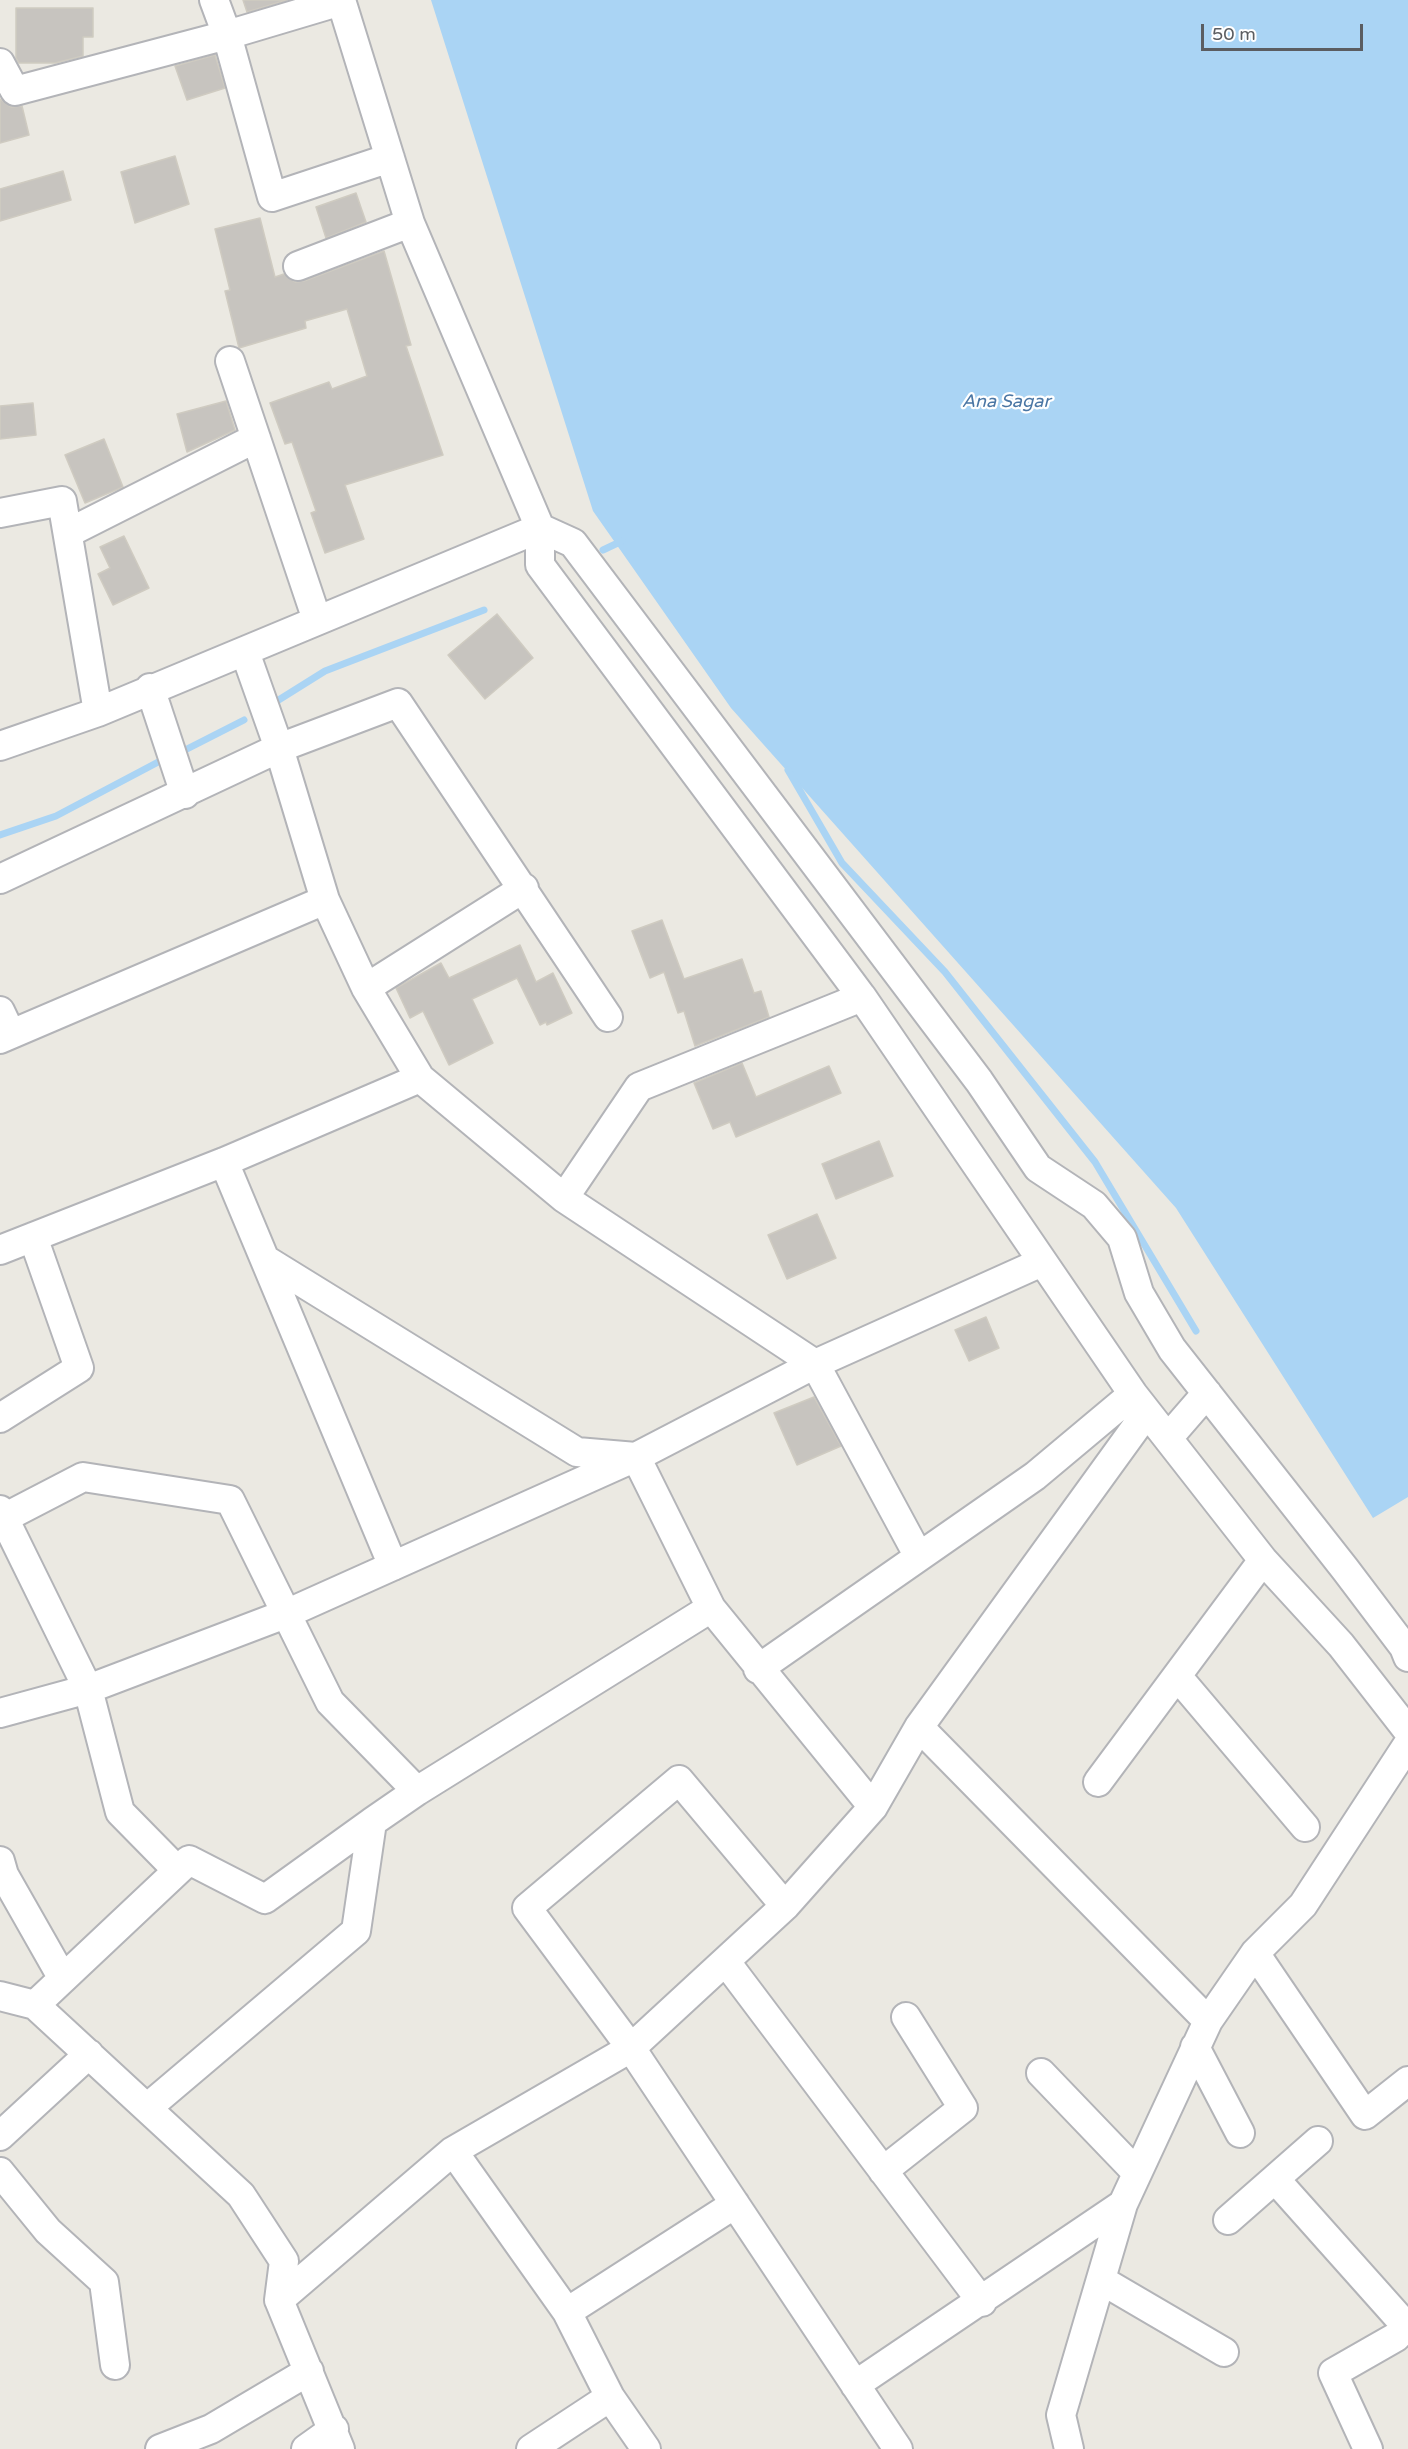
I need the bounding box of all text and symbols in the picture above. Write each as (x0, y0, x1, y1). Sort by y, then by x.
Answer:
scale bar (1204, 12, 1366, 50)
text: 50 m (1212, 23, 1256, 45)
water label: Ana Sagar (962, 391, 1050, 413)

